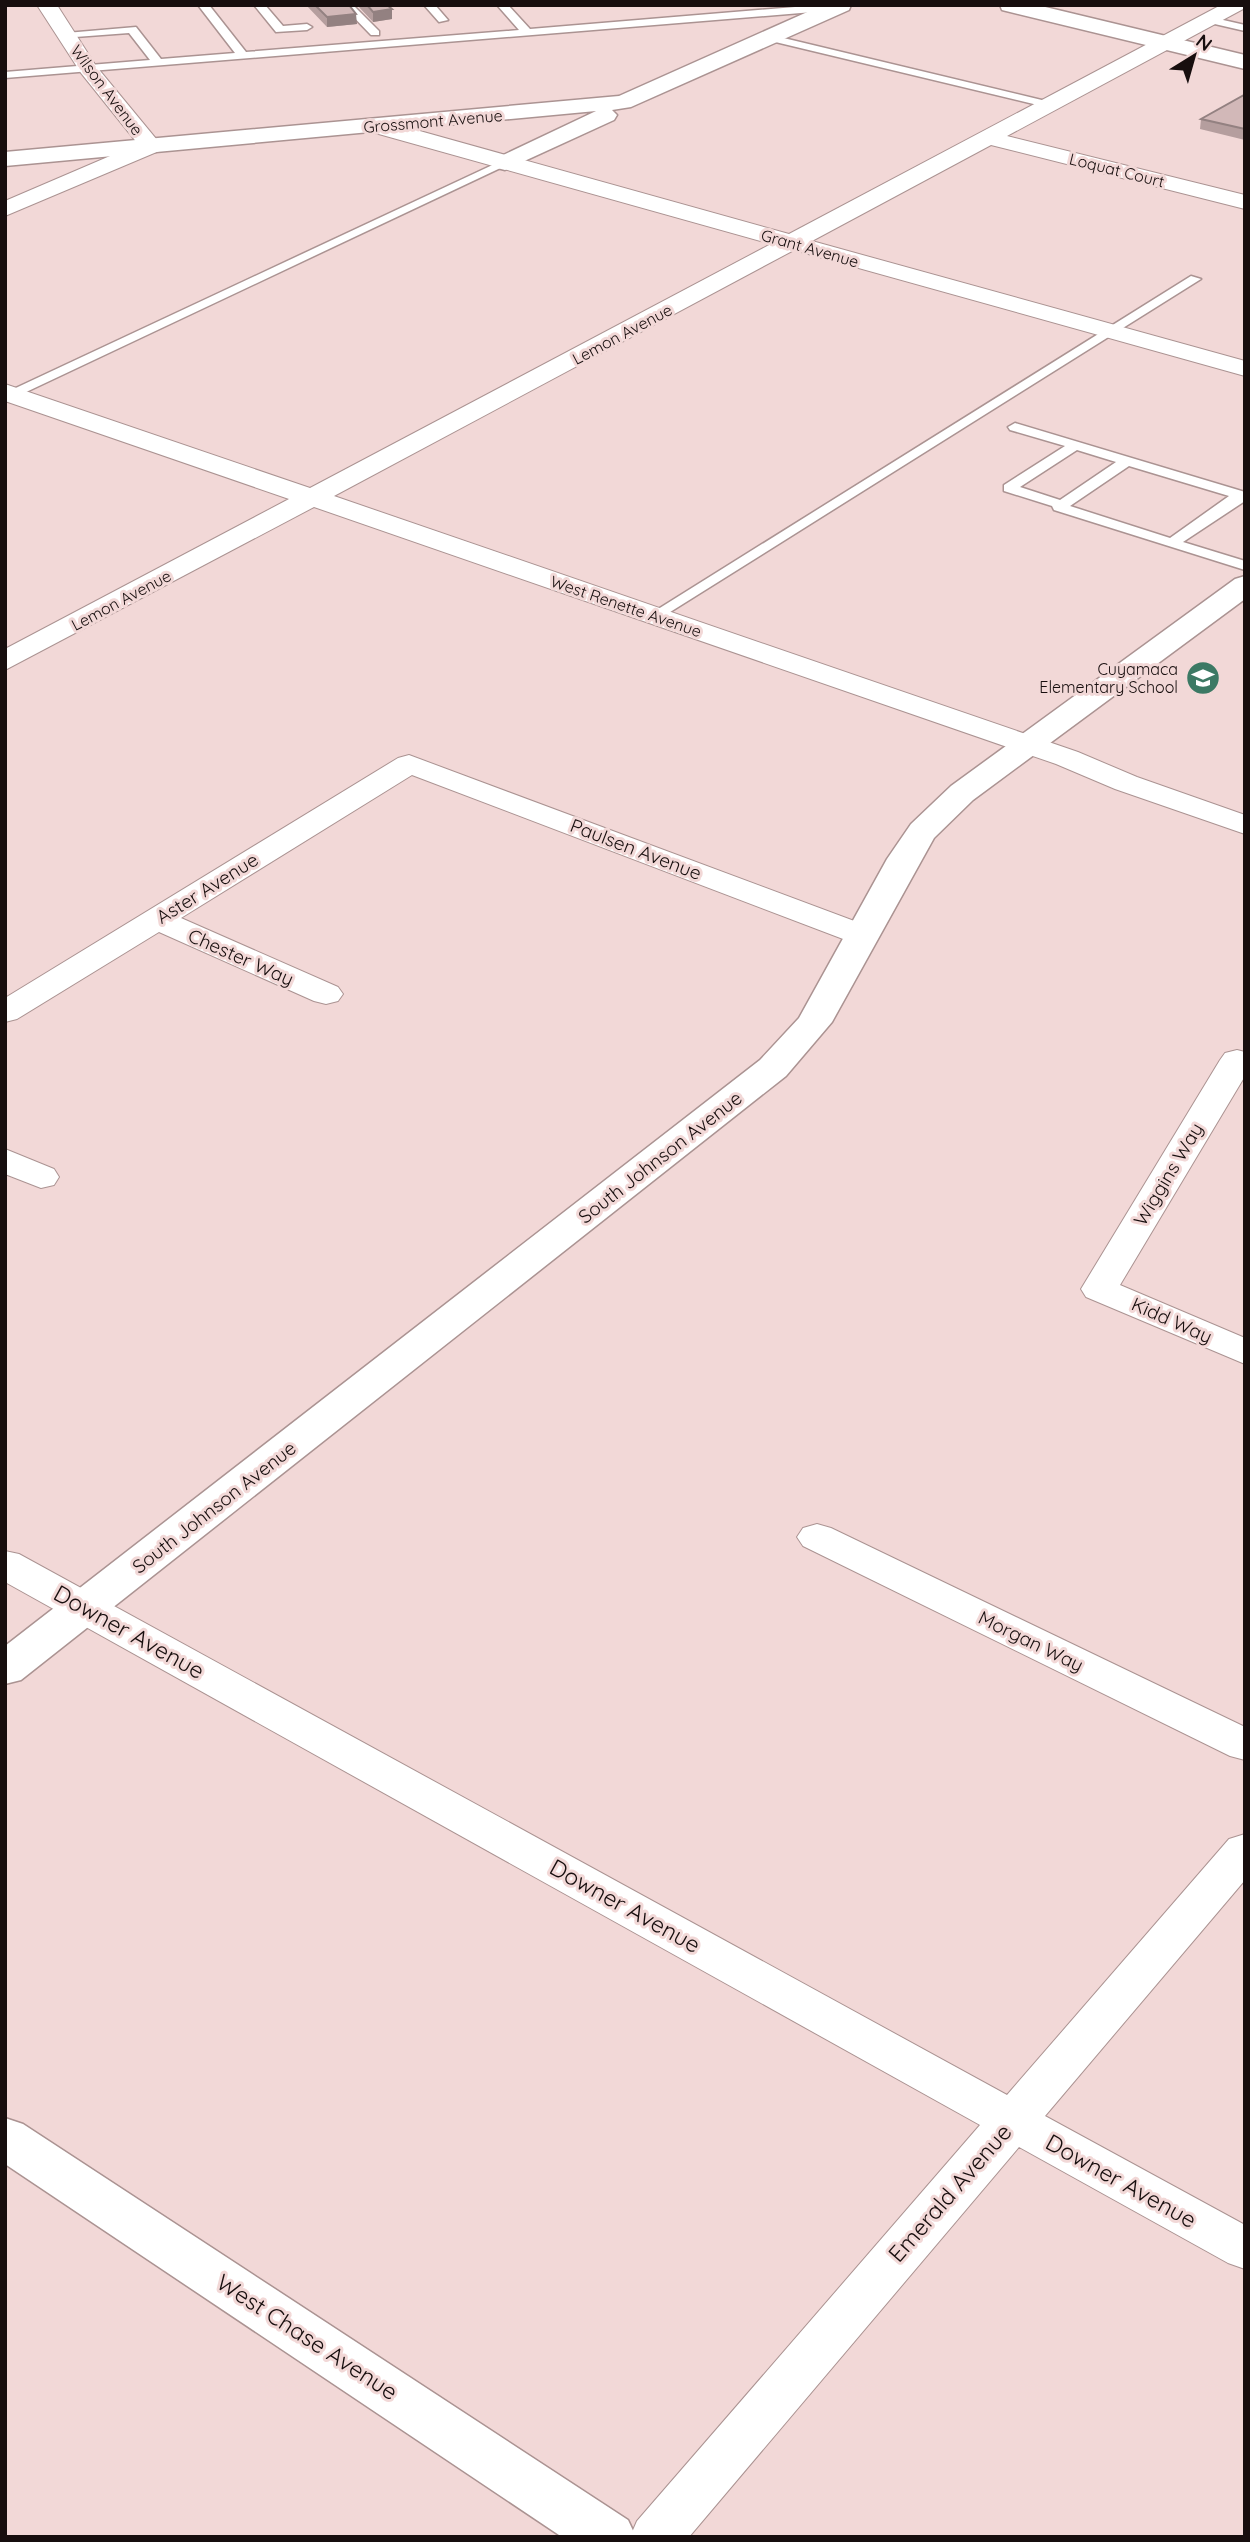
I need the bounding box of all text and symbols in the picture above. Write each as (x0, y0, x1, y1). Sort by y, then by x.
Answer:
north arrow (1159, 21, 1229, 91)
text: N (1191, 29, 1217, 56)
street label: Wilson Avenue (66, 41, 148, 139)
street label: Grossmont Avenue (363, 105, 503, 137)
street label: Loquat Court (1067, 149, 1167, 191)
street label: Grant Avenue (759, 225, 861, 271)
street label: Lemon Avenue (569, 299, 675, 369)
street label: Lemon Avenue (68, 565, 174, 635)
street label: West Renette Avenue (548, 571, 704, 641)
place label: Cuyamaca Elementary School (1039, 659, 1178, 697)
school or university icon: Cuyamaca Elementary School (1184, 659, 1222, 697)
street label: Paulsen Avenue (567, 813, 705, 885)
street label: Aster Avenue (152, 847, 262, 929)
street label: Chester Way (185, 923, 297, 991)
street label: South Johnson Avenue (573, 1086, 747, 1228)
street label: Wiggins Way (1128, 1118, 1208, 1230)
street label: Kidd Way (1128, 1292, 1216, 1348)
street label: South Johnson Avenue (127, 1436, 301, 1578)
street label: Downer Avenue (49, 1578, 210, 1685)
street label: Morgan Way (974, 1605, 1088, 1677)
street label: Downer Avenue (545, 1852, 706, 1959)
street label: Emerald Avenue (882, 2118, 1017, 2268)
street label: Downer Avenue (1041, 2127, 1202, 2234)
street label: West Chase Avenue (211, 2267, 403, 2406)

